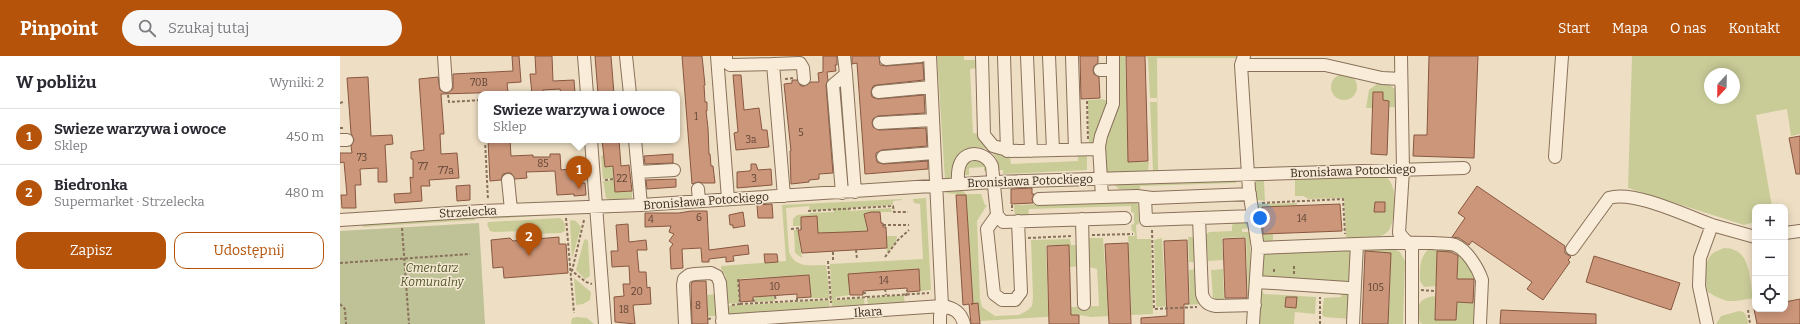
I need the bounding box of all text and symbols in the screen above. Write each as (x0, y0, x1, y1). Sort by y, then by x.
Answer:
search box (122, 10, 402, 46)
text: Pinpoint (20, 17, 98, 40)
icon: search (136, 17, 158, 39)
text: Szukaj tutaj (168, 19, 249, 37)
text: Start (1558, 20, 1590, 37)
text: Mapa (1612, 20, 1648, 37)
text: O nas (1670, 20, 1706, 37)
text: Kontakt (1728, 20, 1780, 37)
north arrow (1704, 68, 1740, 104)
text: W pobliżu (16, 72, 97, 93)
text: Wyniki: 2 (269, 75, 324, 90)
house number: 70B (470, 77, 488, 89)
popup (478, 91, 680, 143)
text: Swieze warzywa i owoce (493, 101, 665, 119)
house number: 1 (694, 111, 698, 123)
text: Sklep (493, 119, 527, 134)
text: Swieze warzywa i owoce (54, 120, 226, 138)
house number: 5 (798, 127, 804, 139)
text: 1 (26, 129, 32, 144)
text: 450 m (286, 129, 324, 144)
house number: 3a (746, 134, 757, 146)
text: Sklep (54, 138, 88, 153)
house number: 73 (357, 152, 368, 164)
pin: 1 (566, 156, 592, 189)
house number: 85 (537, 158, 549, 170)
house number: 77 (418, 161, 428, 173)
street label: Bronisława Potockiego (1290, 162, 1416, 180)
house number: 77a (438, 165, 454, 177)
street label: Bronisława Potockiego (967, 172, 1093, 190)
house number: 22 (617, 173, 627, 185)
house number: 3 (751, 173, 757, 185)
text: Biedronka (54, 176, 128, 194)
text: 2 (25, 185, 33, 200)
text: 480 m (285, 185, 324, 200)
street label: Bronisława Potockiego (643, 190, 769, 212)
text: Supermarket · Strzelecka (54, 194, 205, 209)
street label: Strzelecka (439, 203, 498, 221)
map controls (1752, 204, 1788, 312)
button: + (1752, 204, 1788, 240)
your location (1250, 208, 1270, 228)
house number: 6 (696, 212, 702, 224)
house number: 14 (1297, 213, 1307, 225)
house number: 4 (648, 214, 654, 226)
pin: 2 (516, 223, 542, 256)
button: Zapisz (16, 232, 166, 269)
button: Udostępnij (174, 232, 324, 269)
button: − (1752, 240, 1788, 276)
park label: Cmentarz Komunalny (400, 261, 465, 289)
house number: 14 (879, 275, 889, 287)
button: locate (1752, 276, 1788, 312)
house number: 10 (770, 281, 780, 293)
house number: 105 (1368, 282, 1384, 294)
house number: 20 (631, 286, 643, 298)
house number: 8 (695, 300, 701, 312)
house number: 18 (619, 304, 629, 316)
street label: Ikara (853, 304, 883, 320)

